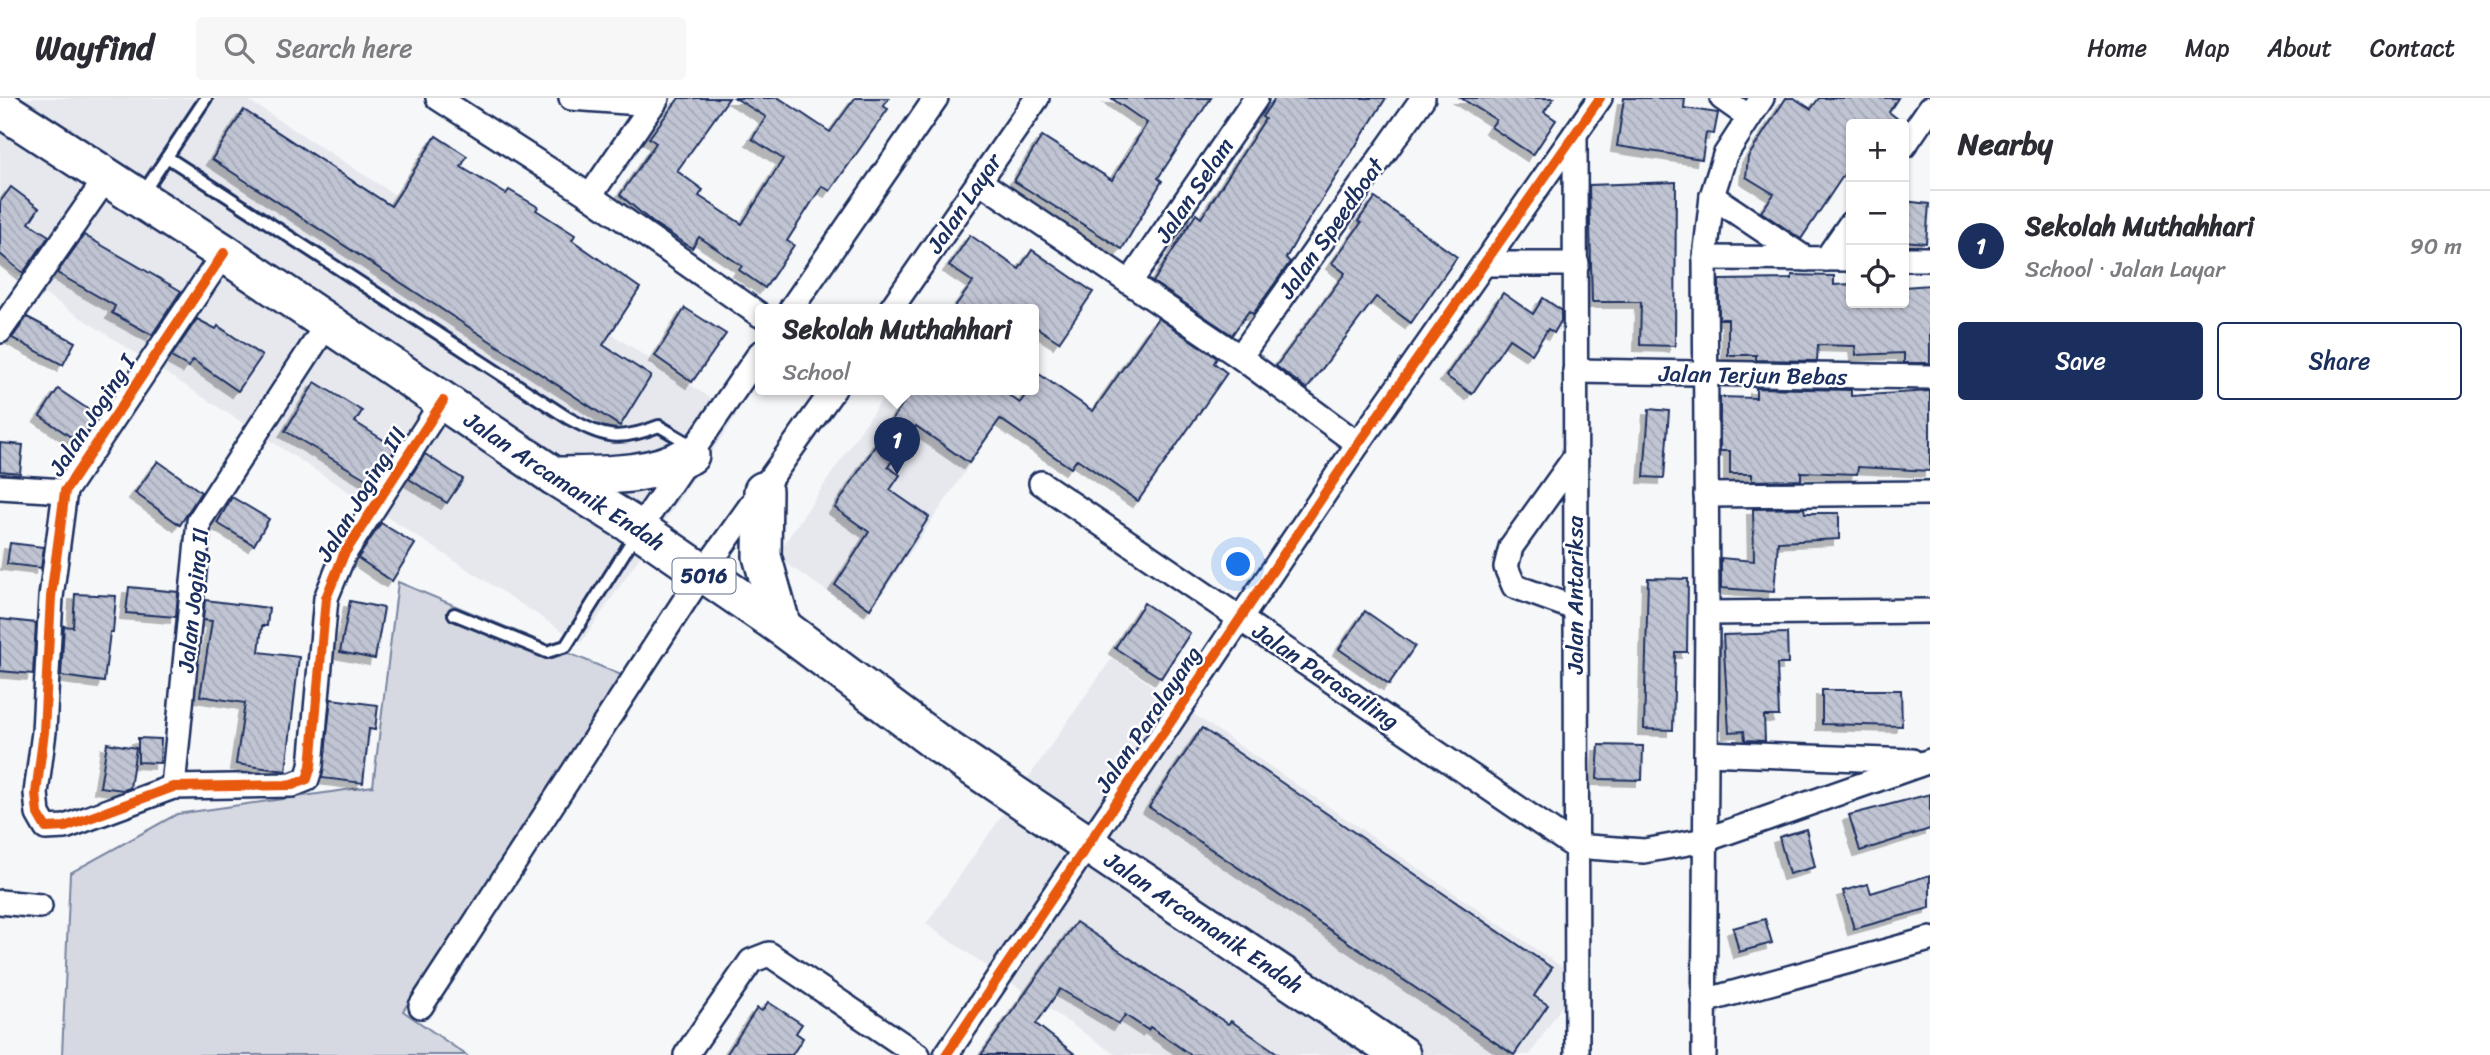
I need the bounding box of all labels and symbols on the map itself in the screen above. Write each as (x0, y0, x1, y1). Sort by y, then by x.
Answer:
street label: Jalan Selam (1143, 129, 1245, 252)
street label: Jalan Layar (915, 143, 1014, 263)
street label: Jalan Speedboat (1267, 147, 1397, 309)
street label: Jalan Joging I (37, 345, 148, 485)
street label: Jalan Terjun Bebas (1657, 353, 1848, 398)
street label: Jalan Arcamanik Endah (454, 400, 674, 562)
pin: 1 (874, 417, 920, 475)
street label: Jalan Joging III (304, 418, 418, 571)
street label: Jalan Antariksa (1555, 515, 1596, 675)
street label: Jalan Joging II (165, 526, 221, 675)
your location (1221, 547, 1255, 581)
road number: 5016 (672, 559, 736, 594)
street label: Jalan Parasailing (1243, 611, 1408, 741)
street label: Jalan Paralayang (1083, 637, 1213, 802)
street label: Jalan Arcamanik Endah (1095, 840, 1312, 1005)

